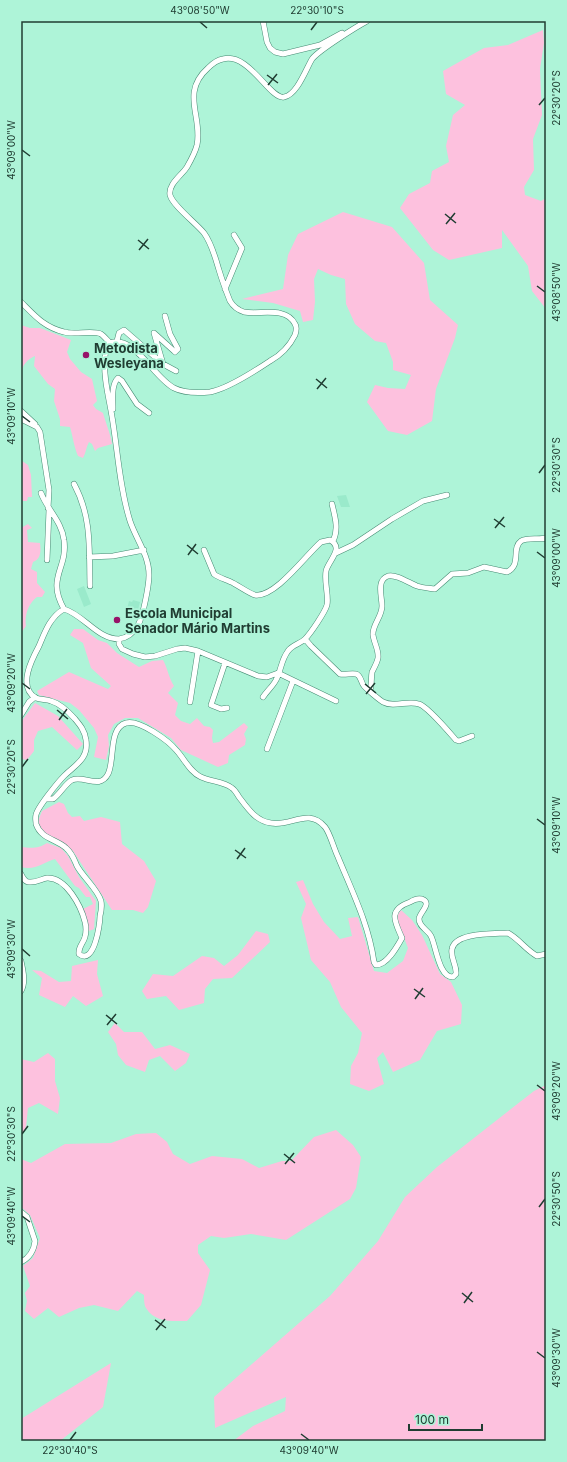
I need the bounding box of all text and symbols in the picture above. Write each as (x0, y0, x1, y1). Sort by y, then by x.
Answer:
text: 43°08'50"W (170, 4, 230, 16)
text: 22°30'10"S (290, 4, 344, 16)
text: 22°30'20"S (550, 70, 562, 126)
text: 43°09'00"W (5, 120, 17, 180)
text: 43°08'50"W (550, 262, 562, 322)
place label: Metodista Wesleyana (94, 340, 164, 371)
marker: Metodista Wesleyana (81, 350, 91, 360)
text: 43°09'10"W (5, 387, 17, 445)
text: 22°30'30"S (550, 437, 562, 493)
text: 43°09'00"W (550, 528, 562, 588)
place label: Escola Municipal Senador Mário Martins (125, 605, 270, 636)
marker: Escola Municipal Senador Mário Martins (112, 615, 122, 625)
text: 43°09'20"W (5, 653, 17, 713)
text: 22°30'20"S (5, 739, 17, 795)
text: 43°09'10"W (550, 796, 562, 854)
text: 43°09'30"W (5, 919, 17, 979)
text: 43°09'20"W (550, 1061, 562, 1121)
text: 22°30'30"S (5, 1106, 17, 1162)
text: 22°30'50"S (550, 1171, 562, 1227)
text: 43°09'40"W (5, 1186, 17, 1246)
text: 43°09'30"W (550, 1328, 562, 1388)
scale bar (409, 1406, 482, 1432)
text: 100 m (415, 1412, 449, 1427)
text: 22°30'40"S (42, 1444, 98, 1456)
text: 43°09'40"W (279, 1444, 339, 1456)

